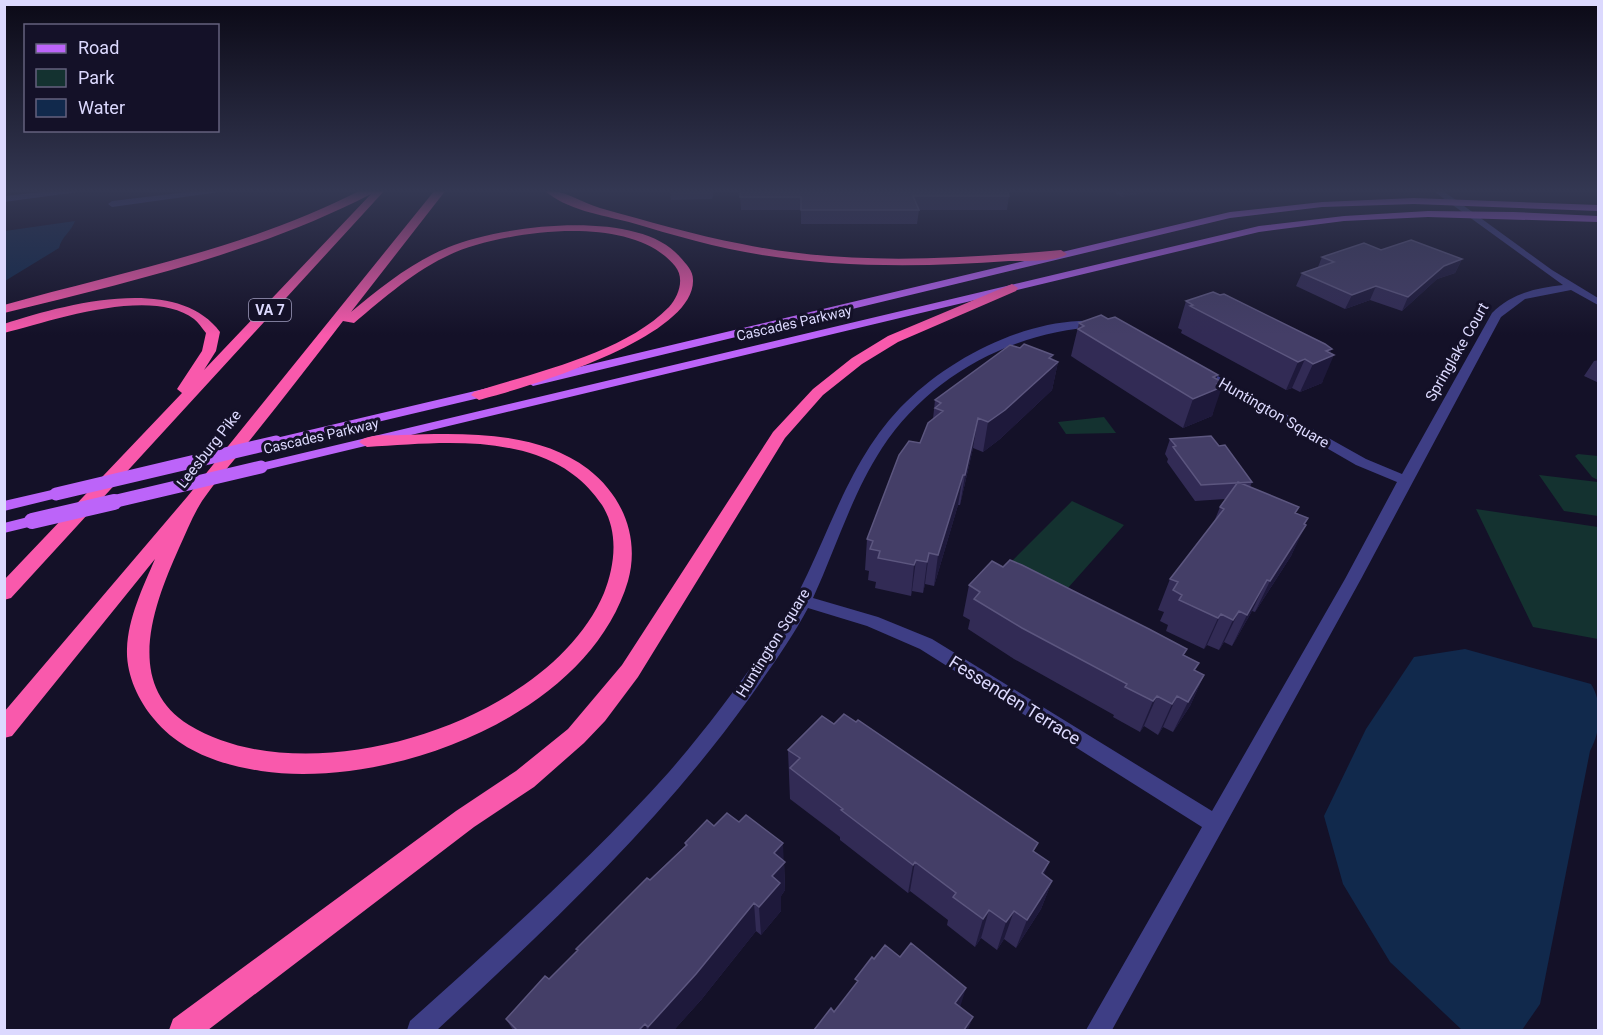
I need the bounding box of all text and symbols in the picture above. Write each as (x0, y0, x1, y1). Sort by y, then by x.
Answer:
legend (24, 24, 219, 132)
text: Road (78, 37, 119, 58)
text: Park (78, 67, 115, 88)
text: Water (78, 97, 125, 118)
road number: VA 7 (249, 299, 291, 321)
street label: Springlake Court (1422, 300, 1493, 404)
street label: Cascades Parkway (735, 302, 854, 344)
street label: Huntington Square (1216, 374, 1332, 452)
street label: Leesburg Pike (173, 406, 245, 492)
street label: Cascades Parkway (262, 415, 381, 457)
street label: Huntington Square (732, 585, 814, 701)
street label: Fessenden Terrace (945, 651, 1085, 749)

